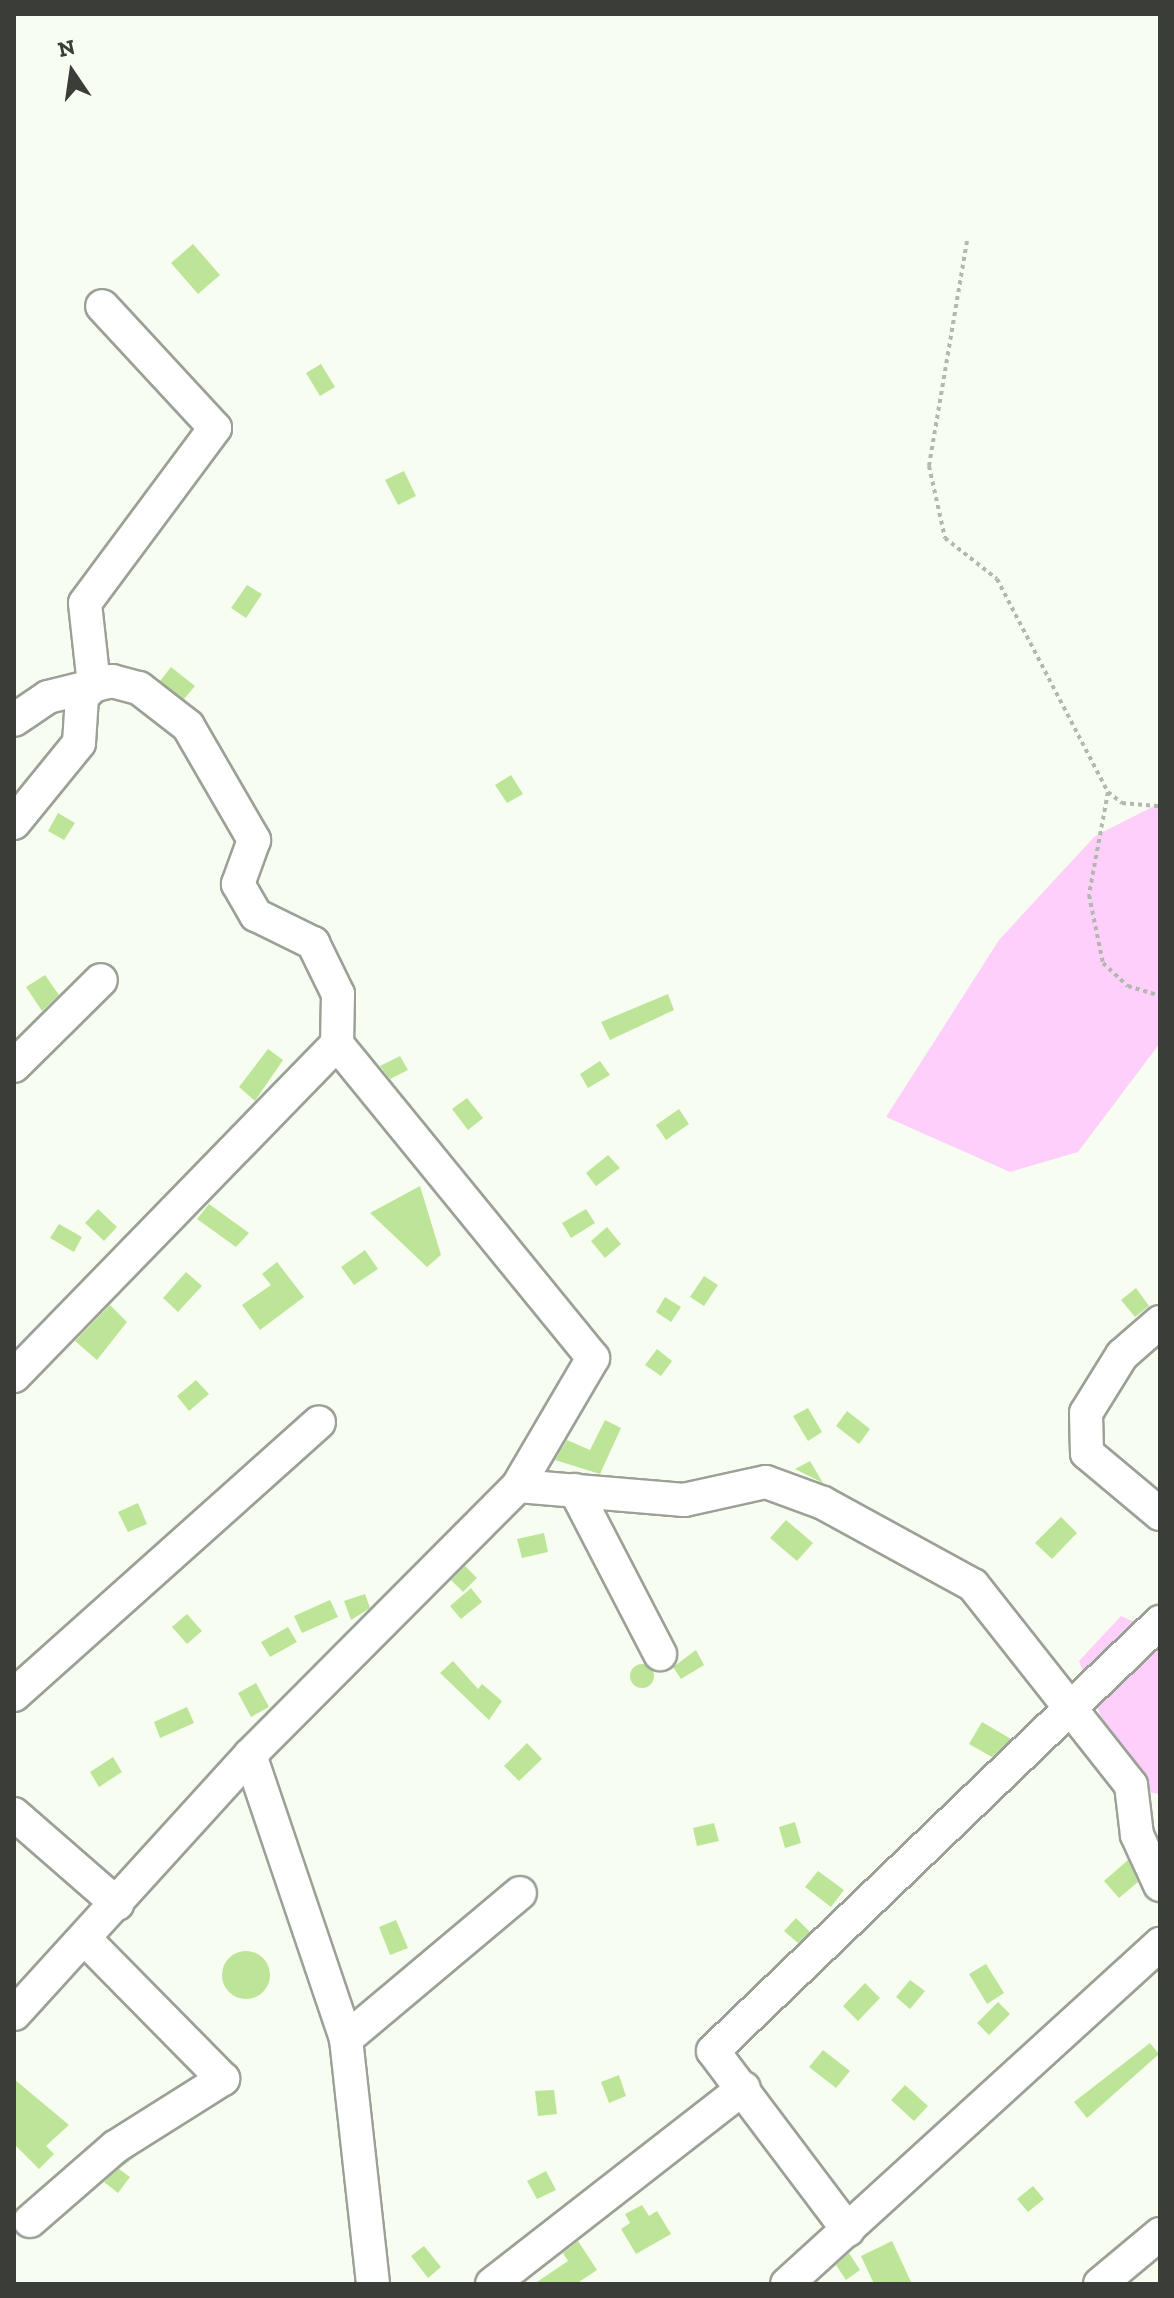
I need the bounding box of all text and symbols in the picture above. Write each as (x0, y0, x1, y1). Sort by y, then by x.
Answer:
north arrow (32, 32, 112, 112)
text: N (55, 33, 78, 63)

